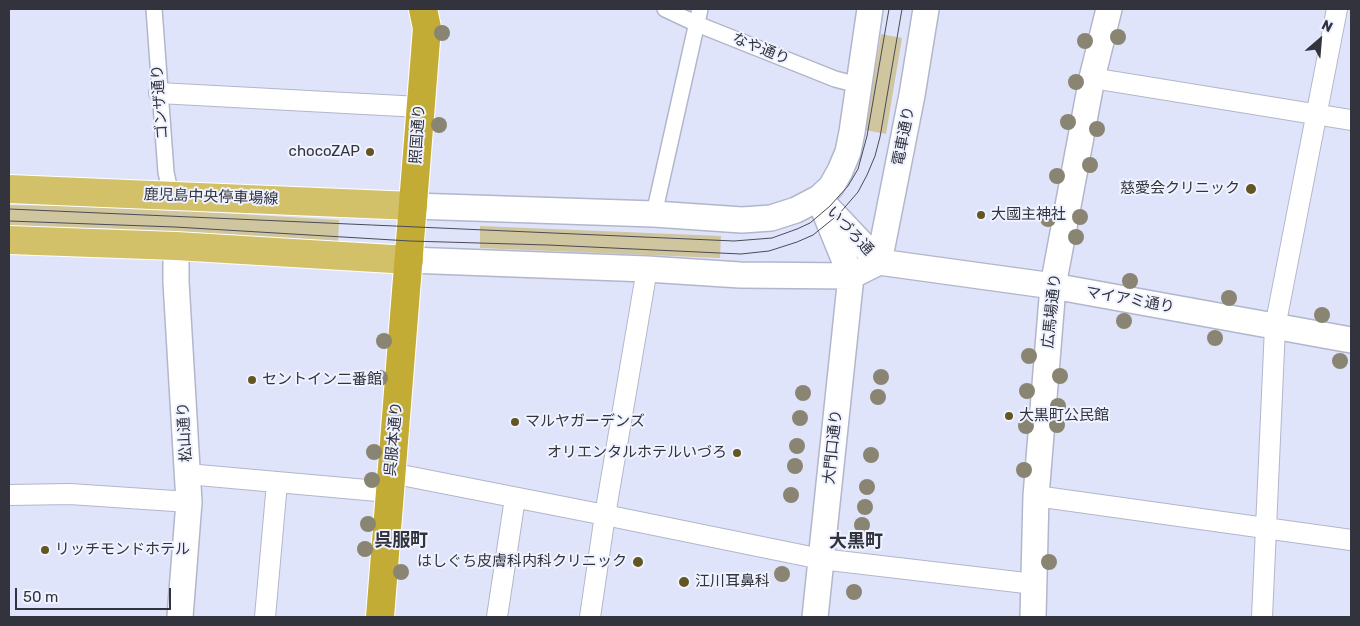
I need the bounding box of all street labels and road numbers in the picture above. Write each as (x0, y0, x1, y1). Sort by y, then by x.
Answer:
street label: なや通り (730, 29, 792, 69)
street label: ゴンザ通り (148, 64, 172, 140)
street label: 照国通り (407, 103, 429, 165)
street label: 電車通り (889, 105, 919, 167)
street label: 鹿児島中央停車場線 (143, 186, 279, 208)
street label: いづろ通 (823, 203, 877, 259)
street label: 広馬場通り (1039, 273, 1065, 349)
street label: マイアミ通り (1084, 283, 1176, 317)
street label: 呉服本通り (382, 401, 406, 477)
street label: 松山通り (174, 402, 196, 462)
street label: 大門口通り (820, 409, 846, 485)

